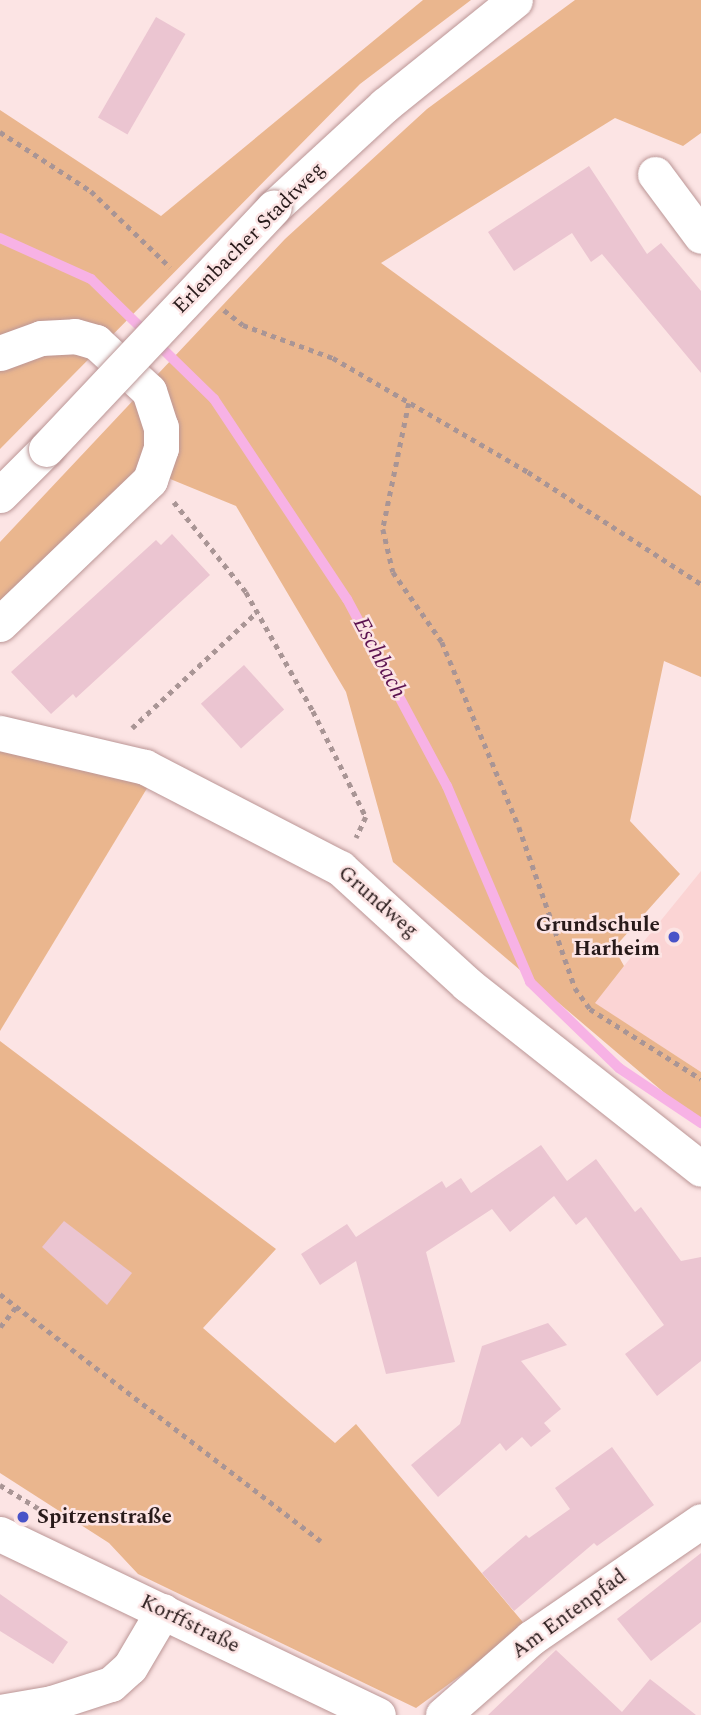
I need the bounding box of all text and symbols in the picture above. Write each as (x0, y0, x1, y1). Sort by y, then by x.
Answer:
street label: Erlenbacher Stadtweg (168, 157, 330, 319)
water label: Eschbach (346, 613, 412, 703)
street label: Grundweg (333, 860, 423, 944)
place label: Grundschule Harheim (536, 912, 660, 962)
marker: Grundschule Harheim (666, 929, 682, 945)
place label: Spitzenstraße (37, 1504, 172, 1530)
marker: Spitzenstraße (15, 1509, 31, 1525)
street label: Am Entenpfad (507, 1564, 631, 1664)
street label: Korffstraße (136, 1589, 244, 1659)

